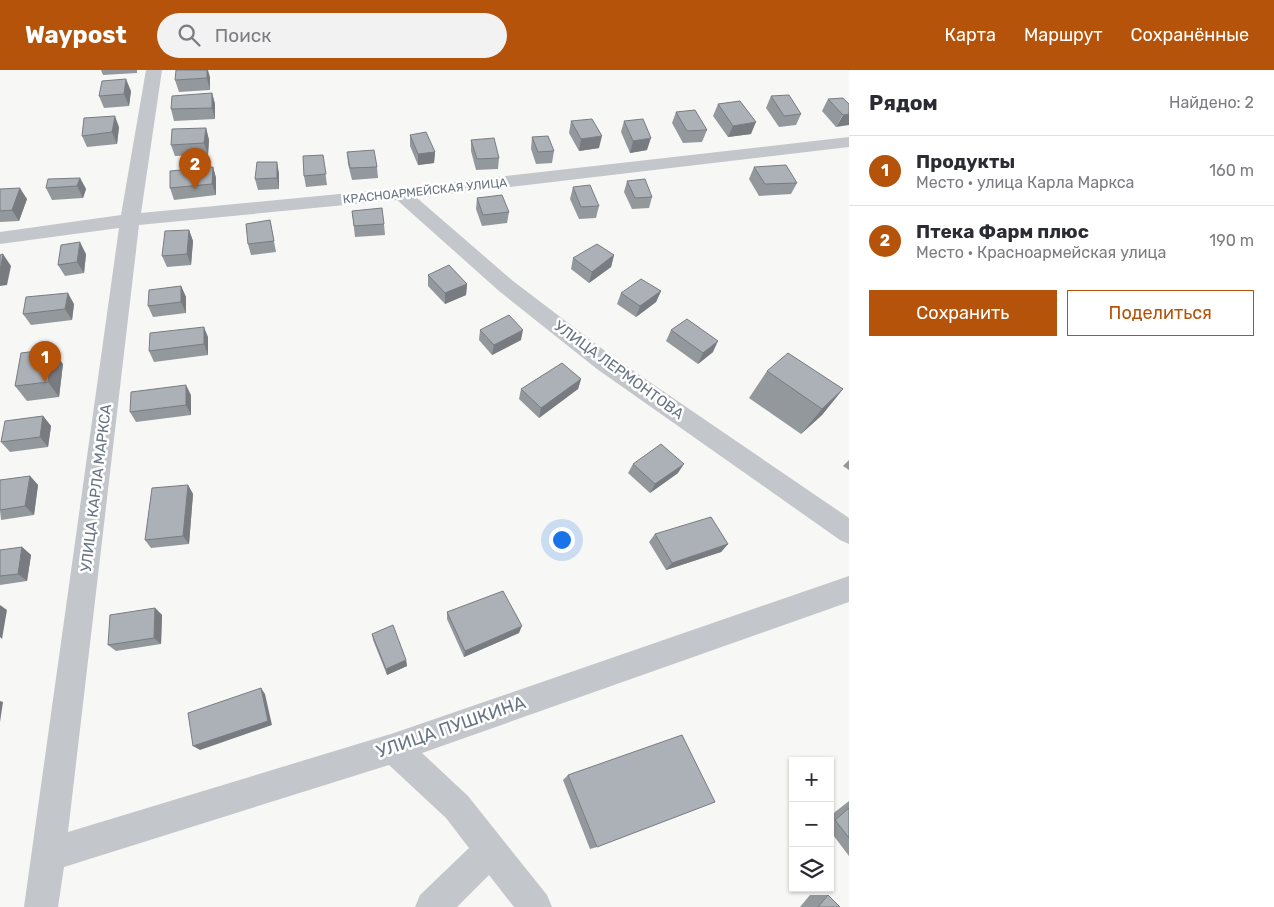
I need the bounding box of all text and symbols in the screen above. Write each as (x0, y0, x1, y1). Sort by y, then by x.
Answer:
search box (157, 13, 507, 58)
text: Waypost (25, 21, 127, 49)
icon: search (175, 21, 203, 49)
text: Поиск (215, 24, 272, 47)
text: Карта (945, 24, 996, 46)
text: Маршрут (1024, 24, 1103, 46)
text: Сохранённые (1131, 24, 1249, 46)
text: Рядом (869, 90, 938, 115)
text: Найдено: 2 (1169, 93, 1254, 112)
pin: 2 (179, 148, 211, 189)
text: Продукты (916, 150, 1015, 173)
text: 1 (881, 161, 889, 180)
text: 160 m (1209, 161, 1254, 180)
text: Место · улица Карла Маркса (916, 173, 1134, 192)
street label: КРАСНОАРМЕЙСКАЯ УЛИЦА (342, 175, 508, 207)
text: Птека Фарм плюс (916, 220, 1089, 243)
text: 2 (880, 231, 890, 250)
text: 190 m (1209, 231, 1254, 250)
text: Место · Красноармейская улица (916, 243, 1166, 262)
button: Сохранить (869, 290, 1057, 336)
button: Поделиться (1067, 290, 1254, 336)
street label: УЛИЦА ЛЕРМОНТОВА (551, 317, 687, 423)
pin: 1 (29, 341, 61, 382)
street label: УЛИЦА КАРЛА МАРКСА (77, 403, 115, 573)
your location (549, 527, 575, 553)
street label: УЛИЦА ПУШКИНА (374, 691, 528, 763)
map controls (789, 757, 834, 892)
button: + (789, 757, 834, 802)
button: − (789, 802, 834, 847)
button: layers (789, 847, 834, 892)

